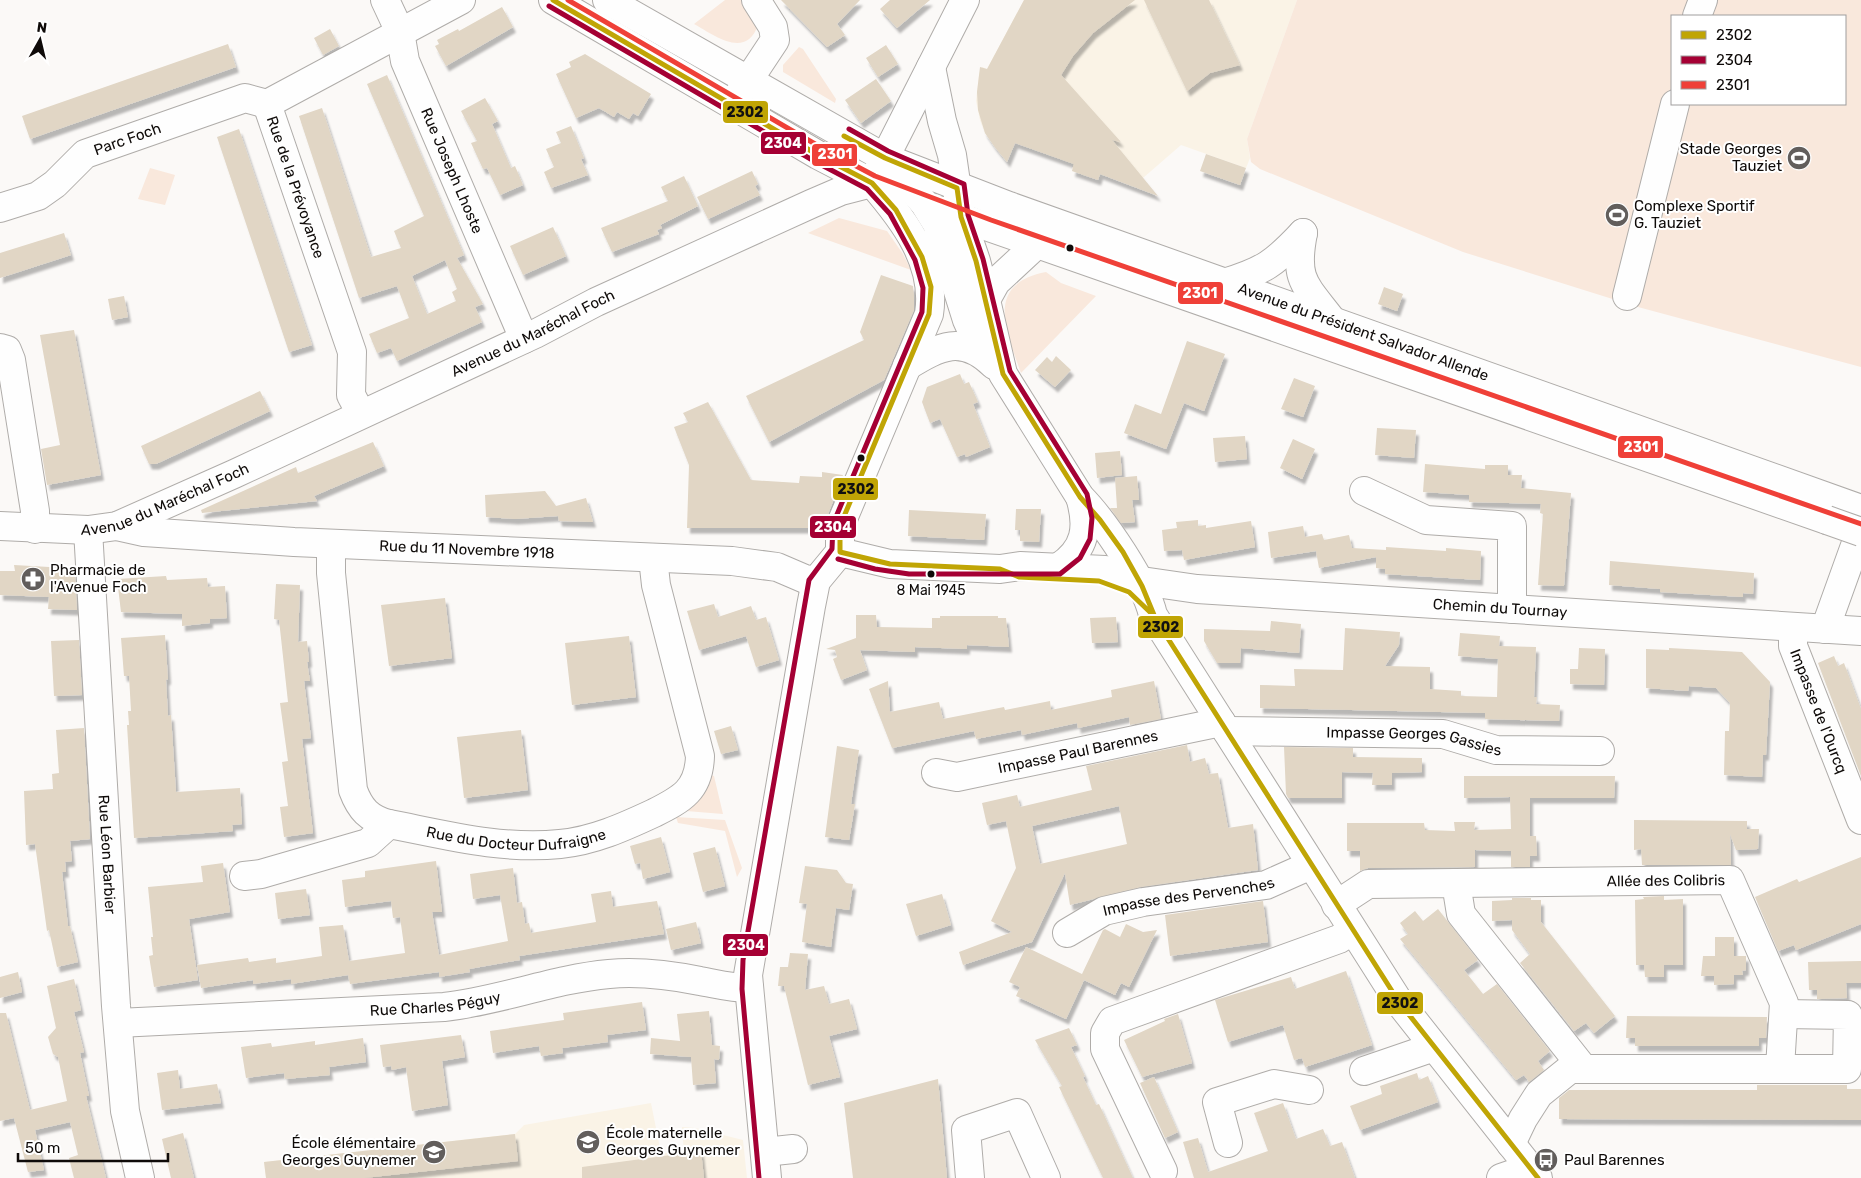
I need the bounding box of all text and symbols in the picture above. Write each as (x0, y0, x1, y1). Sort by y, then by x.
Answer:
north arrow (15, 15, 65, 65)
legend (1671, 15, 1846, 105)
text: N (36, 19, 48, 37)
text: 2302 (1716, 26, 1752, 44)
text: 2304 (1716, 51, 1753, 69)
text: 2301 (1716, 76, 1750, 94)
line badge: 2302 (722, 100, 769, 124)
text: 2302 (727, 104, 763, 121)
street label: Rue Joseph Lhoste (417, 105, 487, 236)
street label: Rue de la Prévoyance (263, 114, 328, 261)
street label: Parc Foch (91, 119, 163, 159)
line badge: 2304 (760, 131, 807, 155)
text: 2304 (764, 135, 802, 152)
place label: Stade Georges Tauziet (1680, 140, 1782, 175)
line badge: 2301 (811, 143, 858, 167)
sports icon: Stade Georges Tauziet (1786, 145, 1812, 171)
text: 2301 (818, 146, 852, 163)
place label: Complexe Sportif G. Tauziet (1634, 197, 1755, 232)
sports icon: Complexe Sportif G. Tauziet (1604, 202, 1630, 228)
unlabelled marker (1065, 243, 1075, 253)
street label: Avenue du Président Salvador Allende (1236, 279, 1491, 385)
line badge: 2301 (1177, 281, 1224, 305)
text: 2301 (1183, 285, 1217, 302)
street label: Avenue du Maréchal Foch (448, 286, 618, 381)
line badge: 2301 (1617, 435, 1664, 459)
text: 2301 (1624, 439, 1658, 456)
unlabelled marker (856, 453, 866, 463)
street label: Avenue du Maréchal Foch (81, 459, 252, 539)
line badge: 2302 (832, 477, 879, 501)
text: 2302 (838, 481, 874, 498)
line badge: 2304 (809, 515, 857, 539)
text: 2304 (814, 519, 852, 536)
street label: Rue du 11 Novembre 1918 (379, 537, 555, 562)
place label: Pharmacie de l'Avenue Foch (50, 561, 147, 596)
pharmacy icon: Pharmacie de l'Avenue Foch (20, 566, 46, 592)
marker: 8 Mai 1945 (926, 569, 936, 579)
place label: 8 Mai 1945 (896, 582, 966, 599)
street label: Chemin du Tournay (1432, 595, 1568, 621)
line badge: 2302 (1137, 615, 1184, 639)
text: 2302 (1143, 619, 1179, 636)
street label: Impasse de l'Ourcq (1786, 646, 1851, 776)
street label: Impasse Georges Gassies (1326, 723, 1502, 759)
street label: Impasse Paul Barennes (997, 726, 1160, 777)
street label: Rue Léon Barbier (95, 794, 120, 915)
street label: Rue du Docteur Dufraigne (425, 823, 608, 854)
street label: Allée des Colibris (1607, 871, 1726, 890)
street label: Impasse des Pervenches (1101, 873, 1278, 920)
line badge: 2304 (722, 933, 769, 957)
text: 2304 (727, 937, 765, 954)
street label: Rue Charles Péguy (369, 988, 503, 1020)
line badge: 2302 (1376, 991, 1424, 1015)
text: 2302 (1382, 995, 1418, 1012)
place label: École maternelle Georges Guynemer (606, 1124, 740, 1159)
school or university icon: École maternelle Georges Guynemer (575, 1129, 601, 1155)
scale bar (18, 1130, 168, 1162)
place label: École élémentaire Georges Guynemer (282, 1134, 416, 1169)
text: 50 m (25, 1139, 60, 1157)
school or university icon: École élémentaire Georges Guynemer (421, 1139, 447, 1165)
bus stop icon: Paul Barennes (1533, 1147, 1559, 1173)
place label: Paul Barennes (1564, 1151, 1665, 1169)

